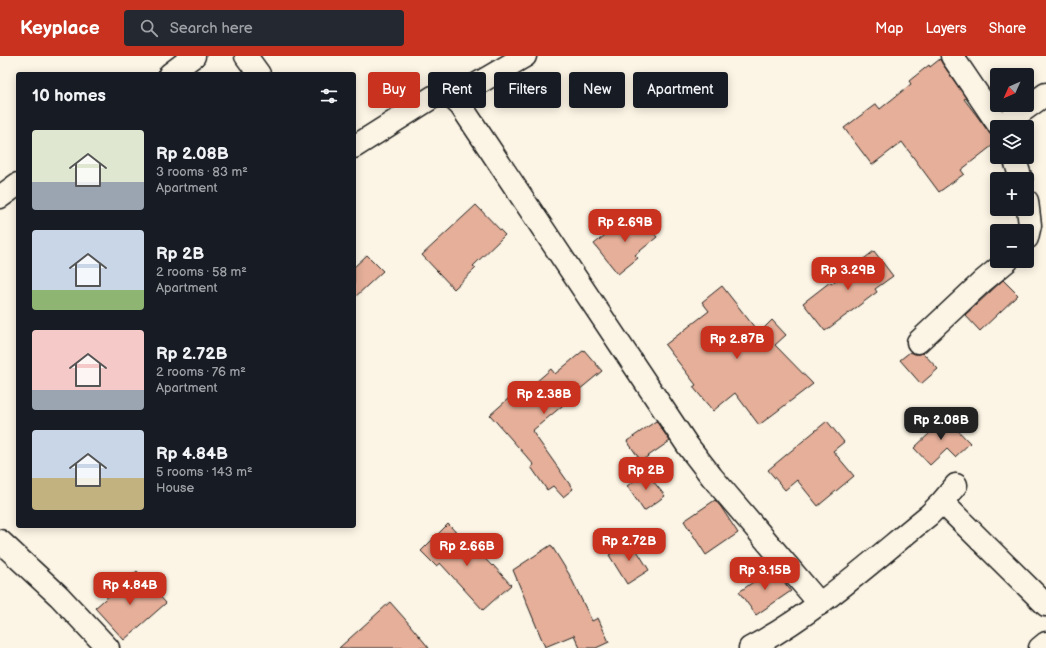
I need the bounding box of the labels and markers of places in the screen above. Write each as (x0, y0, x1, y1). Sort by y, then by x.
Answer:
pin: Rp 2.69B (584, 209, 666, 243)
pin: Rp 3.29B (807, 257, 889, 291)
pin: Rp 2.87B (696, 326, 778, 360)
pin: Rp 2.38B (503, 381, 585, 415)
pin: Rp 2.08B (900, 407, 982, 441)
pin: Rp 2B (618, 457, 674, 491)
pin: Rp 2.72B (588, 528, 670, 562)
pin: Rp 2.66B (426, 533, 508, 567)
pin: Rp 3.15B (724, 557, 806, 591)
pin: Rp 4.84B (89, 572, 171, 606)

